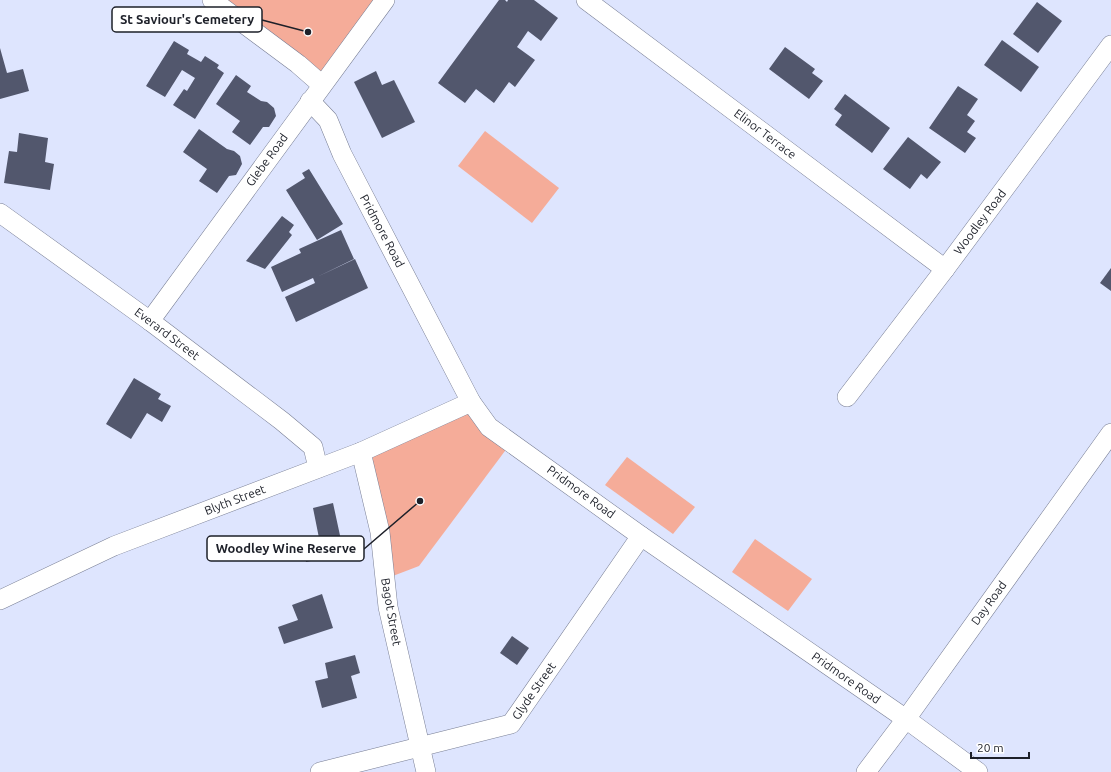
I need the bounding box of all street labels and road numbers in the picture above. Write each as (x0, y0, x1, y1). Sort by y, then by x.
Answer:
street label: Elinor Terrace (732, 106, 799, 161)
street label: Glebe Road (243, 131, 290, 189)
street label: Woodley Road (951, 187, 1008, 257)
street label: Pridmore Road (358, 192, 407, 269)
street label: Everard Street (132, 305, 202, 362)
street label: Pridmore Road (545, 463, 618, 521)
street label: Blyth Street (202, 482, 267, 517)
street label: Bagot Street (379, 577, 404, 647)
street label: Day Road (968, 578, 1009, 627)
street label: Pridmore Road (810, 649, 883, 706)
street label: Glyde Street (509, 659, 558, 722)

